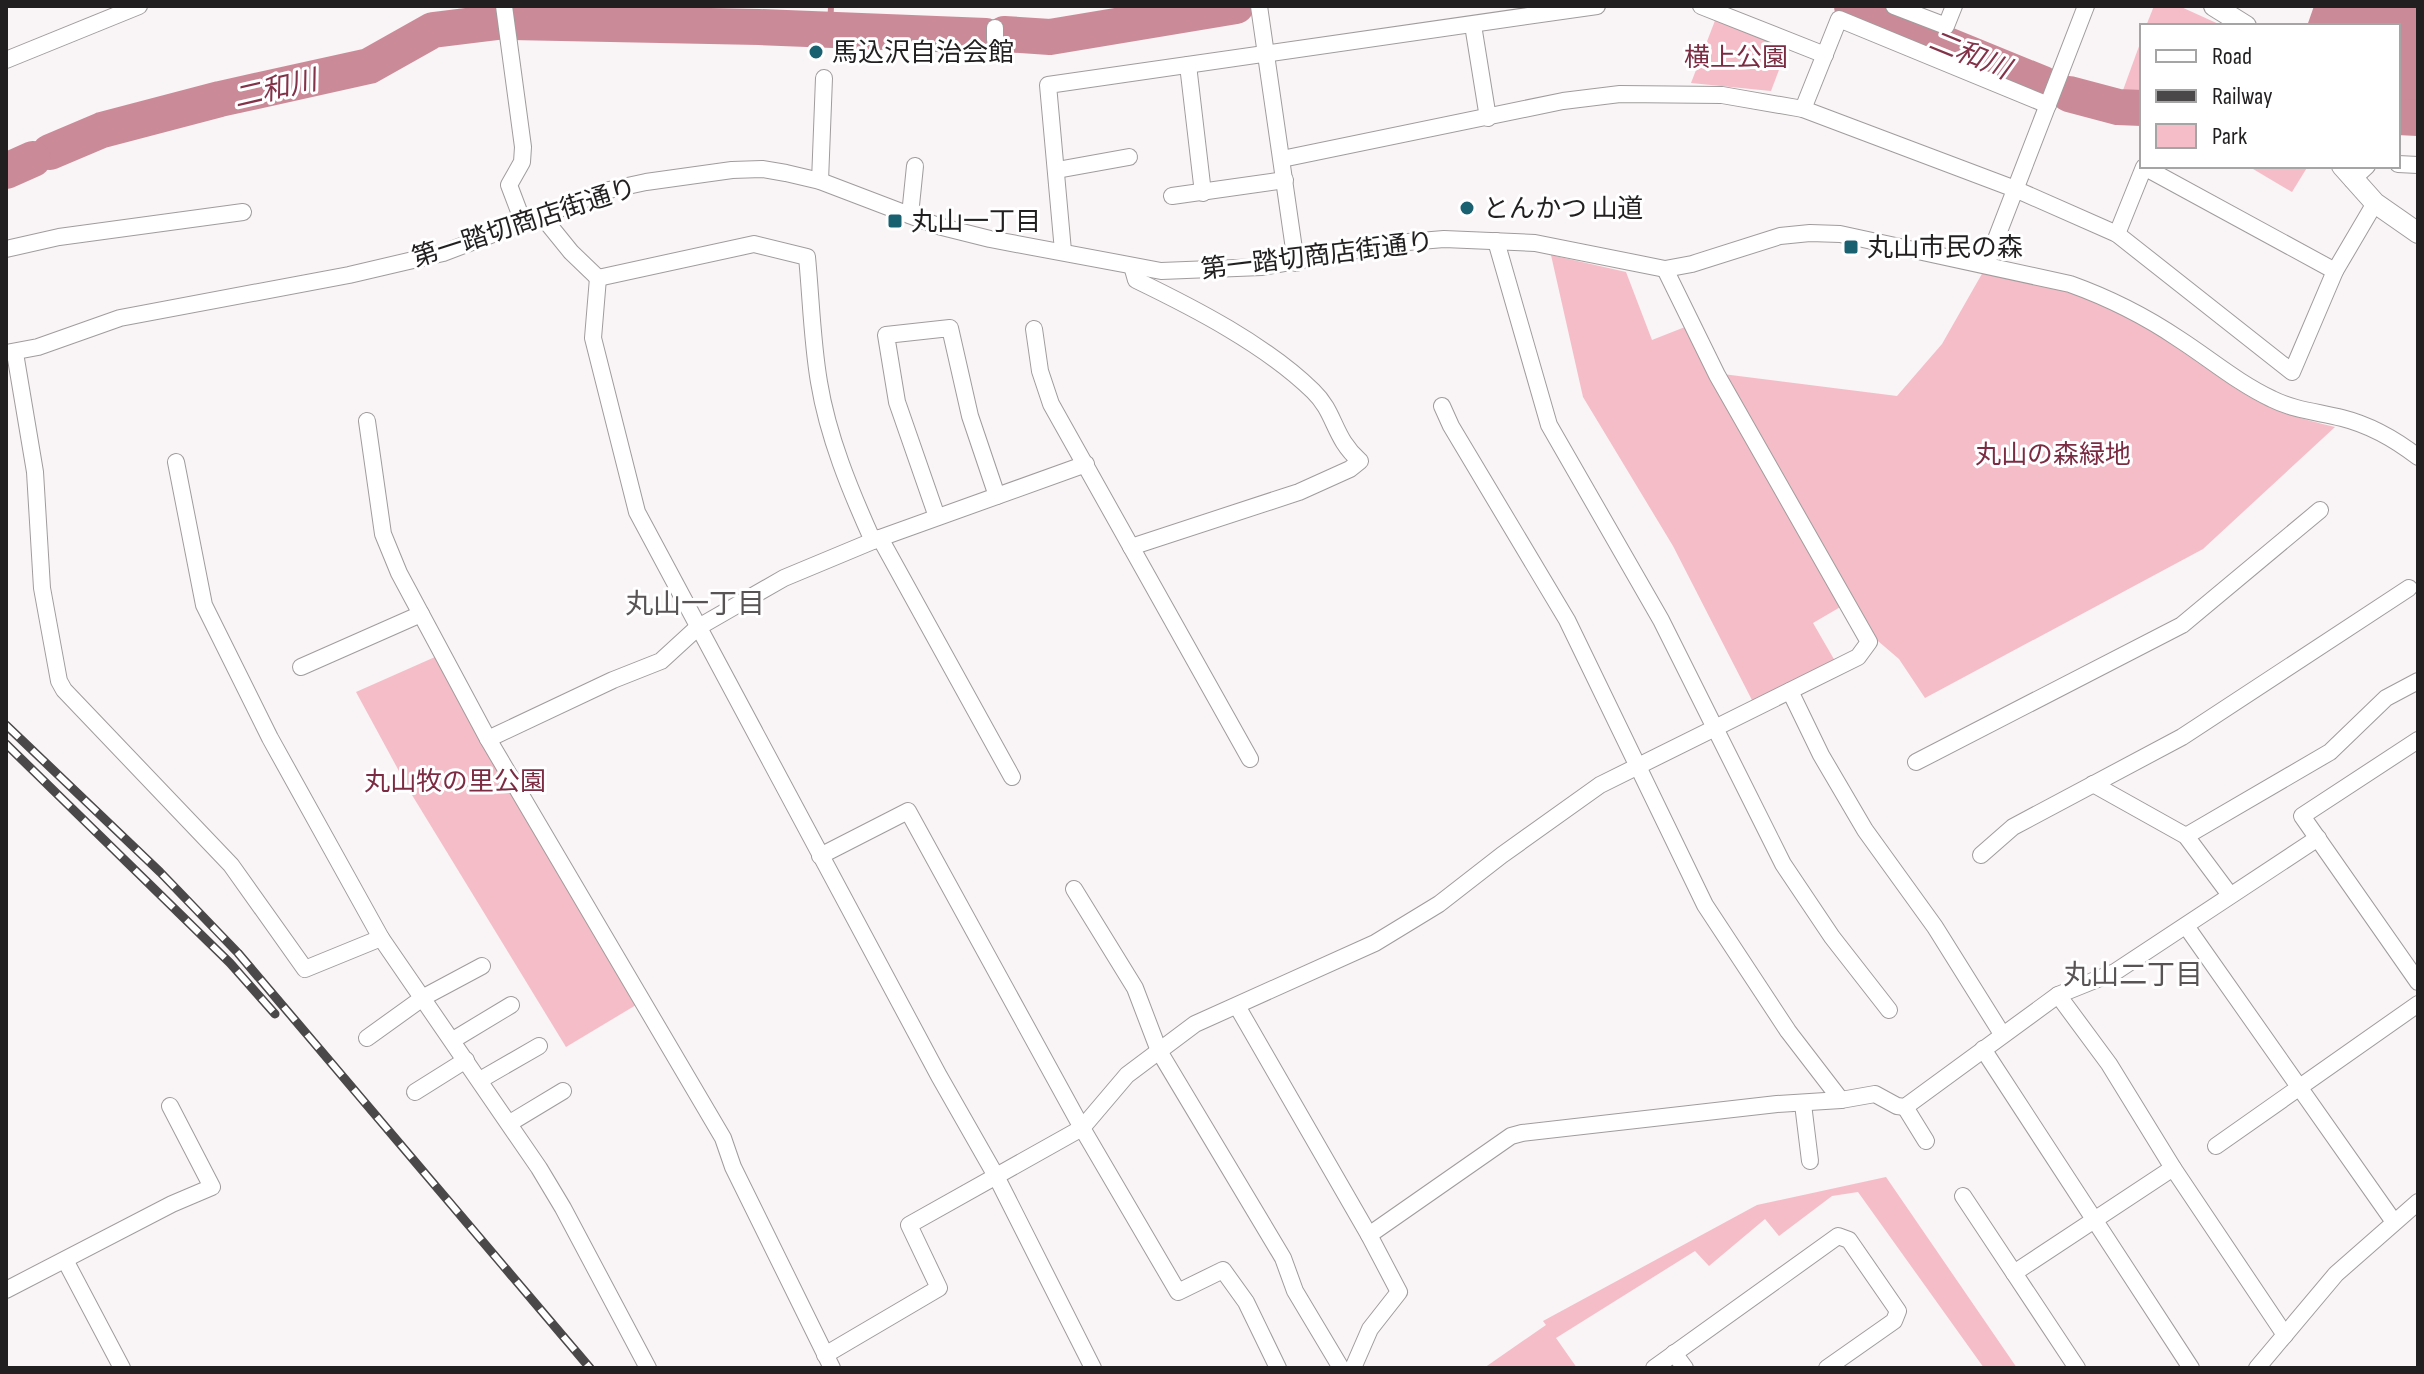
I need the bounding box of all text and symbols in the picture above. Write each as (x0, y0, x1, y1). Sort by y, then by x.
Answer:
water label: 二和川 (1924, 24, 2017, 88)
legend (2140, 24, 2400, 168)
place label: 馬込沢自治会館 (832, 38, 1014, 69)
text: Road (2212, 42, 2252, 71)
marker: 馬込沢自治会館 (807, 43, 825, 61)
park label: 横上公園 (1684, 43, 1788, 74)
water label: 二和川 (231, 63, 323, 115)
text: Railway (2212, 82, 2272, 111)
text: Park (2212, 122, 2247, 151)
street label: 第一踏切商店街通り (408, 173, 641, 274)
place label: とんかつ 山道 (1483, 194, 1643, 225)
marker: とんかつ 山道 (1458, 199, 1476, 217)
place label: 丸山一丁目 (911, 207, 1041, 238)
marker: 丸山一丁目 (886, 212, 904, 230)
street label: 第一踏切商店街通り (1199, 227, 1435, 286)
place label: 丸山市民の森 (1867, 233, 2023, 264)
marker: 丸山市民の森 (1842, 238, 1860, 256)
park label: 丸山の森緑地 (1975, 440, 2131, 471)
district label: 丸山一丁目 (625, 588, 765, 621)
park label: 丸山牧の里公園 (364, 767, 546, 798)
district label: 丸山二丁目 (2063, 959, 2203, 992)

